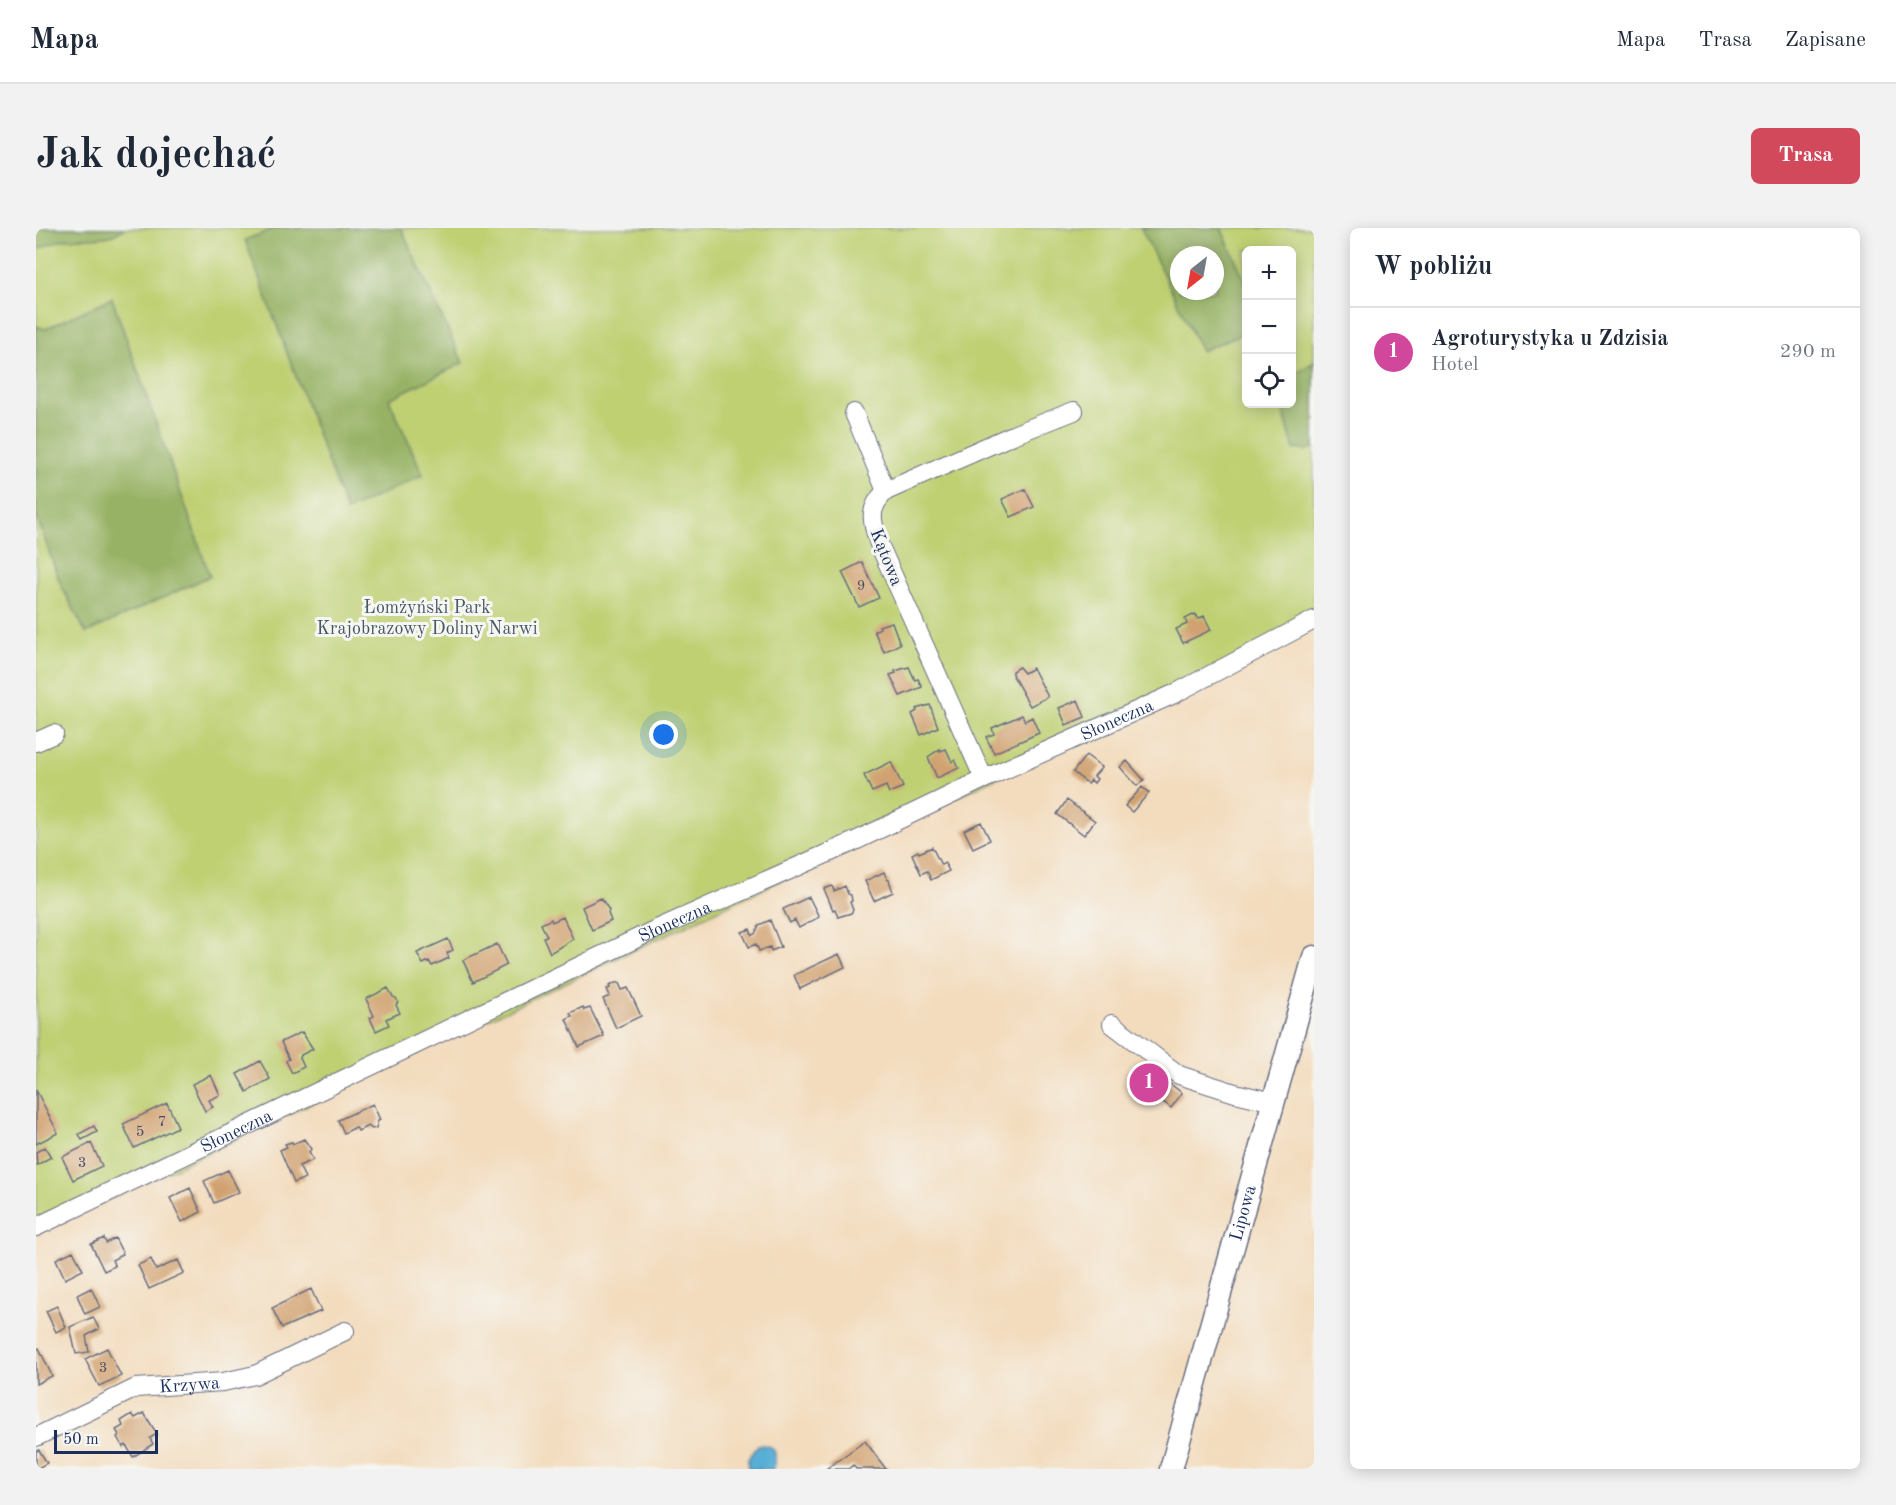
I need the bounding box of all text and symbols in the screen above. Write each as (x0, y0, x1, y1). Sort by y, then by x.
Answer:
text: Mapa (30, 27, 99, 55)
text: Mapa (1616, 30, 1665, 51)
text: Trasa (1698, 30, 1752, 51)
text: Zapisane (1785, 30, 1866, 51)
button: Trasa (1751, 128, 1860, 184)
text: Jak dojechać (36, 135, 277, 177)
north arrow (1170, 246, 1224, 300)
map controls (1242, 246, 1296, 408)
button: + (1242, 246, 1296, 300)
text: W pobliżu (1374, 254, 1492, 280)
button: − (1242, 300, 1296, 354)
text: Agroturystyka u Zdzisia (1431, 328, 1668, 350)
text: 1 (1388, 342, 1399, 362)
text: 290 m (1780, 342, 1836, 362)
button: locate (1242, 354, 1296, 408)
text: Hotel (1431, 355, 1478, 375)
street label: Kątowa (867, 526, 906, 589)
house number: 9 (857, 579, 865, 594)
park label: Łomżyński Park Krajobrazowy Doliny Narwi (316, 599, 538, 638)
street label: Słoneczna (1078, 696, 1156, 745)
your location (649, 720, 678, 749)
street label: Słoneczna (636, 898, 714, 946)
pin: 1 (1130, 1060, 1168, 1106)
street label: Słoneczna (198, 1107, 275, 1157)
house number: 7 (158, 1115, 166, 1130)
house number: 5 (136, 1125, 144, 1140)
house number: 3 (78, 1156, 86, 1171)
street label: Lipowa (1227, 1183, 1260, 1243)
house number: 3 (99, 1361, 107, 1376)
street label: Krzywa (159, 1374, 221, 1396)
scale bar (54, 1427, 158, 1454)
text: 50 m (63, 1432, 99, 1448)

